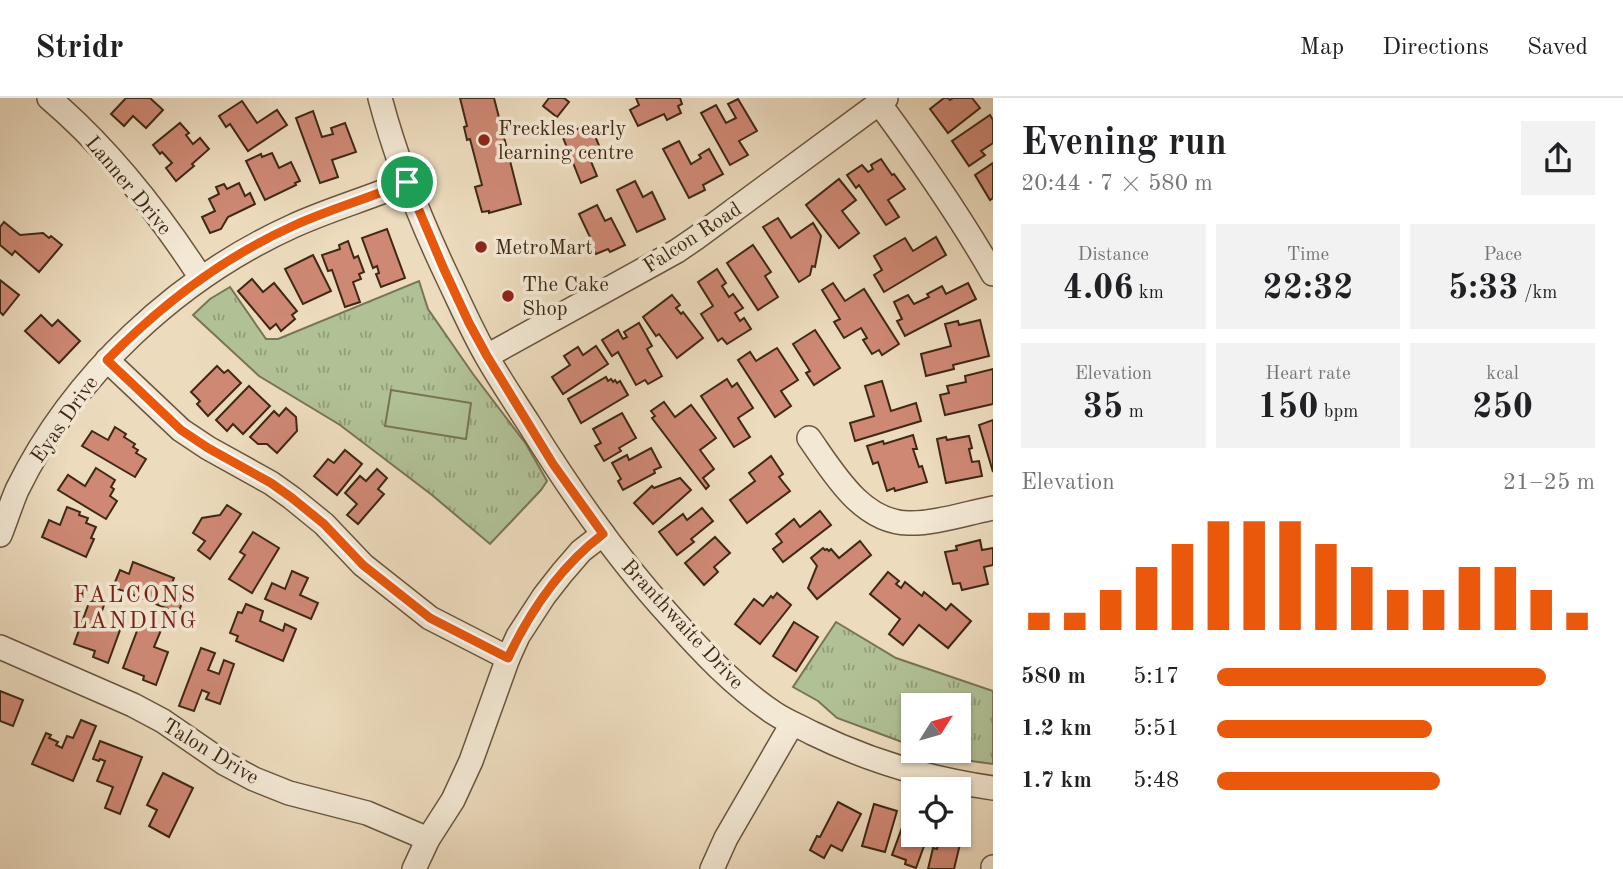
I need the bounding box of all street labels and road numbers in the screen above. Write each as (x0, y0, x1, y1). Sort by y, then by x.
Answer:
street label: Lanner Drive (81, 133, 175, 239)
street label: Falcon Road (640, 199, 746, 278)
street label: Eyas Drive (28, 373, 103, 467)
street label: Branthwaite Drive (617, 556, 747, 694)
street label: Talon Drive (159, 715, 262, 789)

